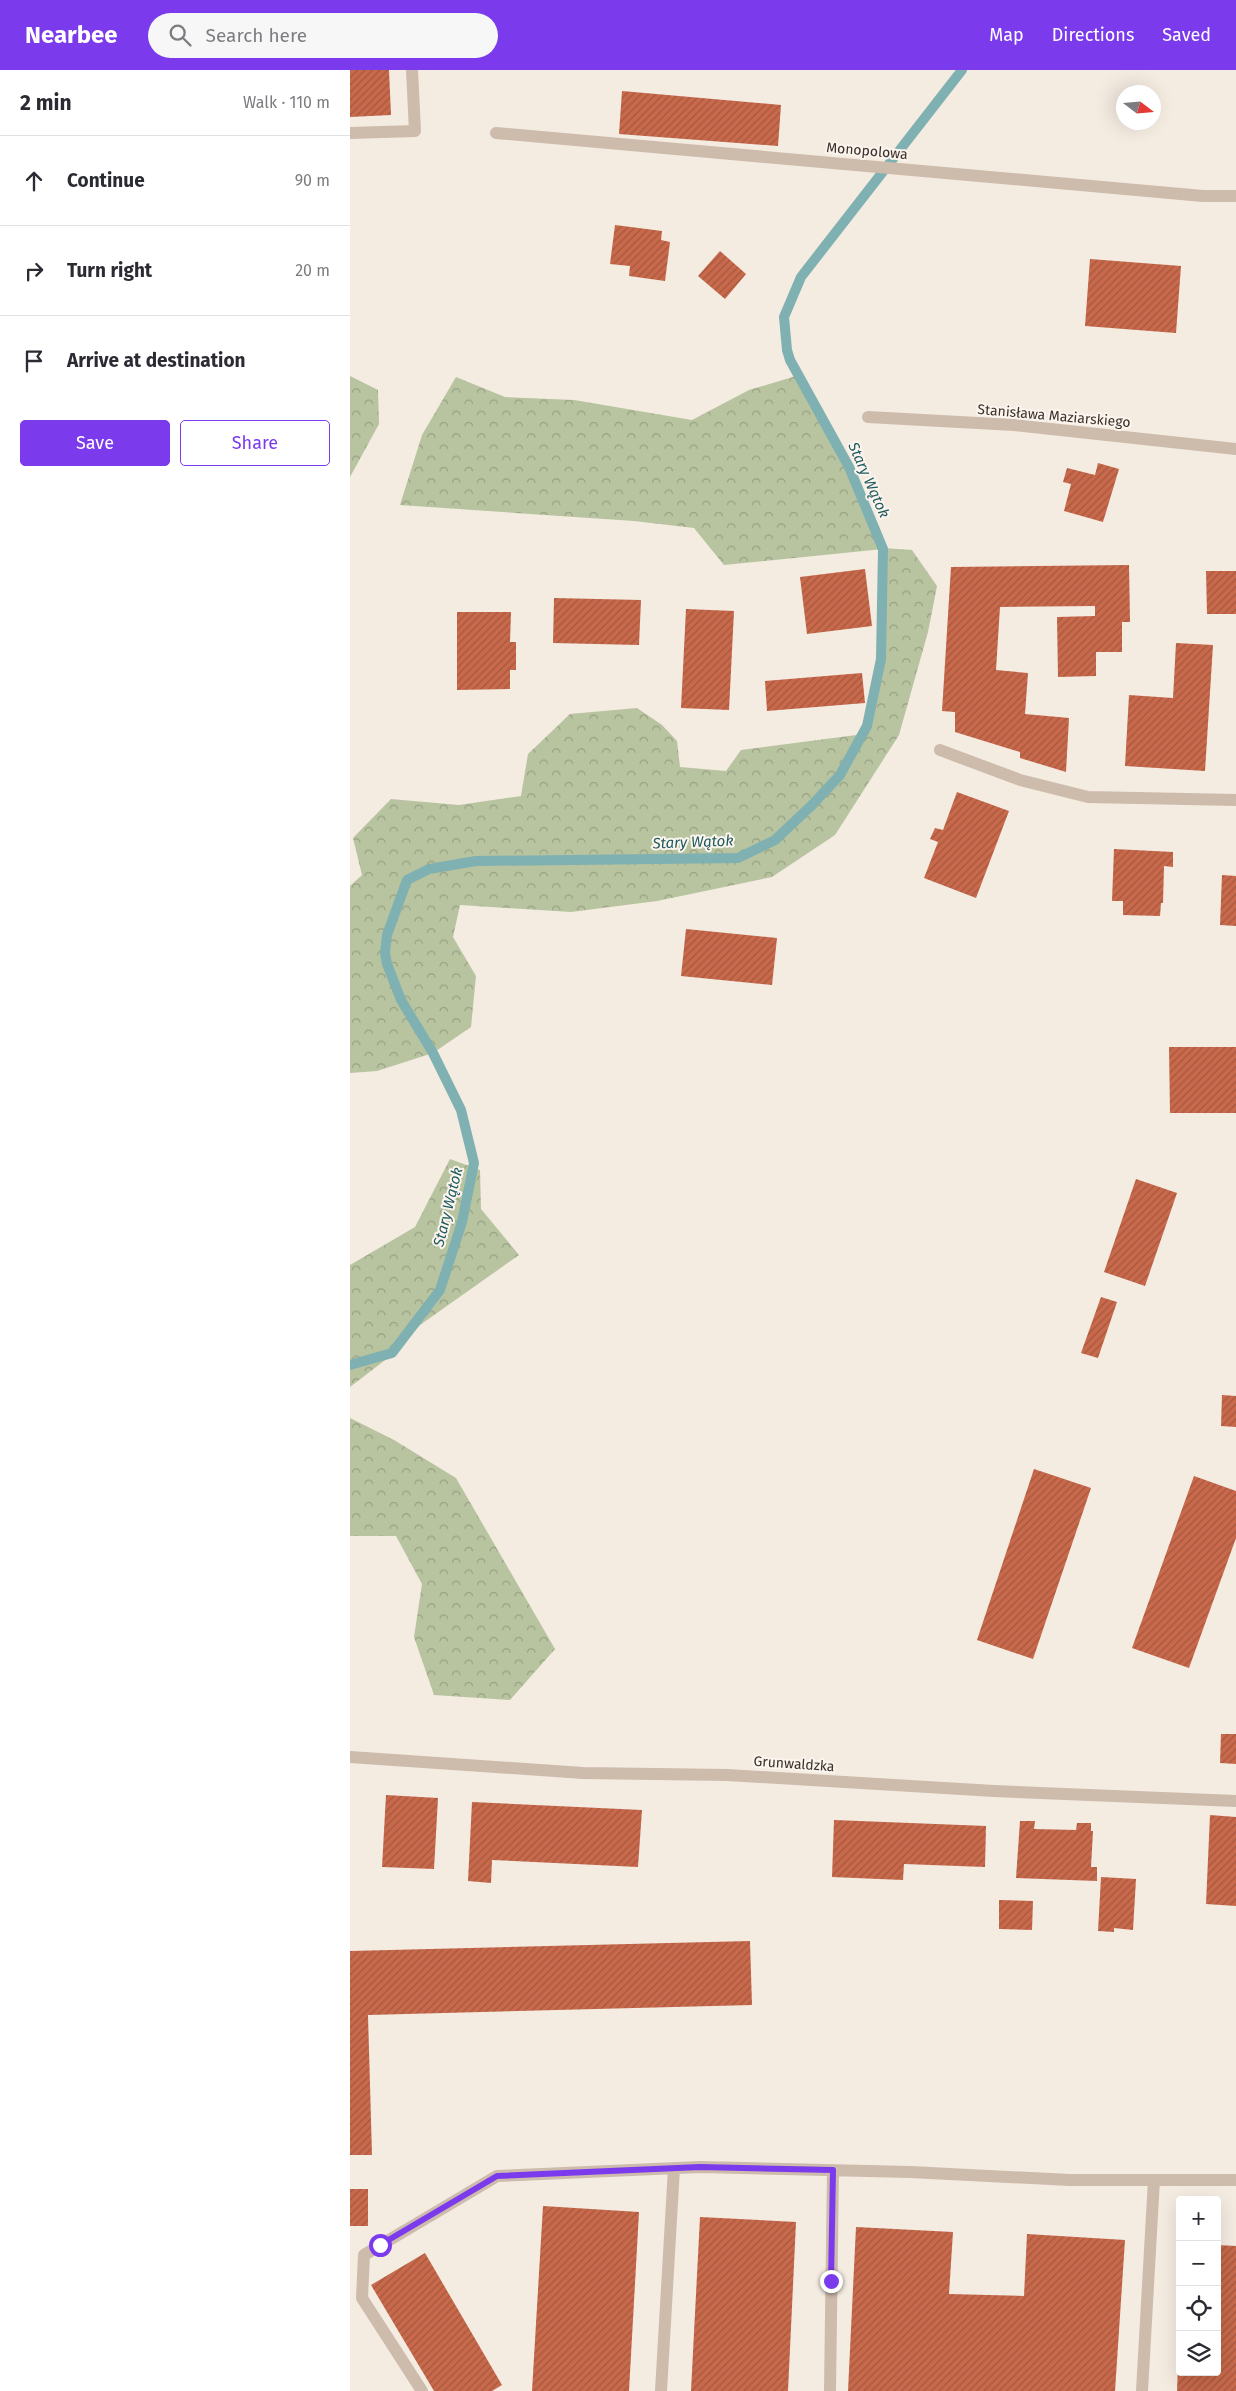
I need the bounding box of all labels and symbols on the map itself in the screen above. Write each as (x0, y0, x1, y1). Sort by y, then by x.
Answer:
north arrow (1116, 85, 1161, 130)
street label: Monopolowa (826, 139, 908, 163)
street label: Stanisława Maziarskiego (977, 401, 1131, 431)
water label: Stary Wątok (844, 438, 894, 521)
water label: Stary Wątok (651, 832, 734, 852)
water label: Stary Wątok (429, 1165, 467, 1249)
street label: Grunwaldzka (753, 1753, 835, 1775)
route start (369, 2234, 392, 2257)
route end (820, 2270, 843, 2293)

